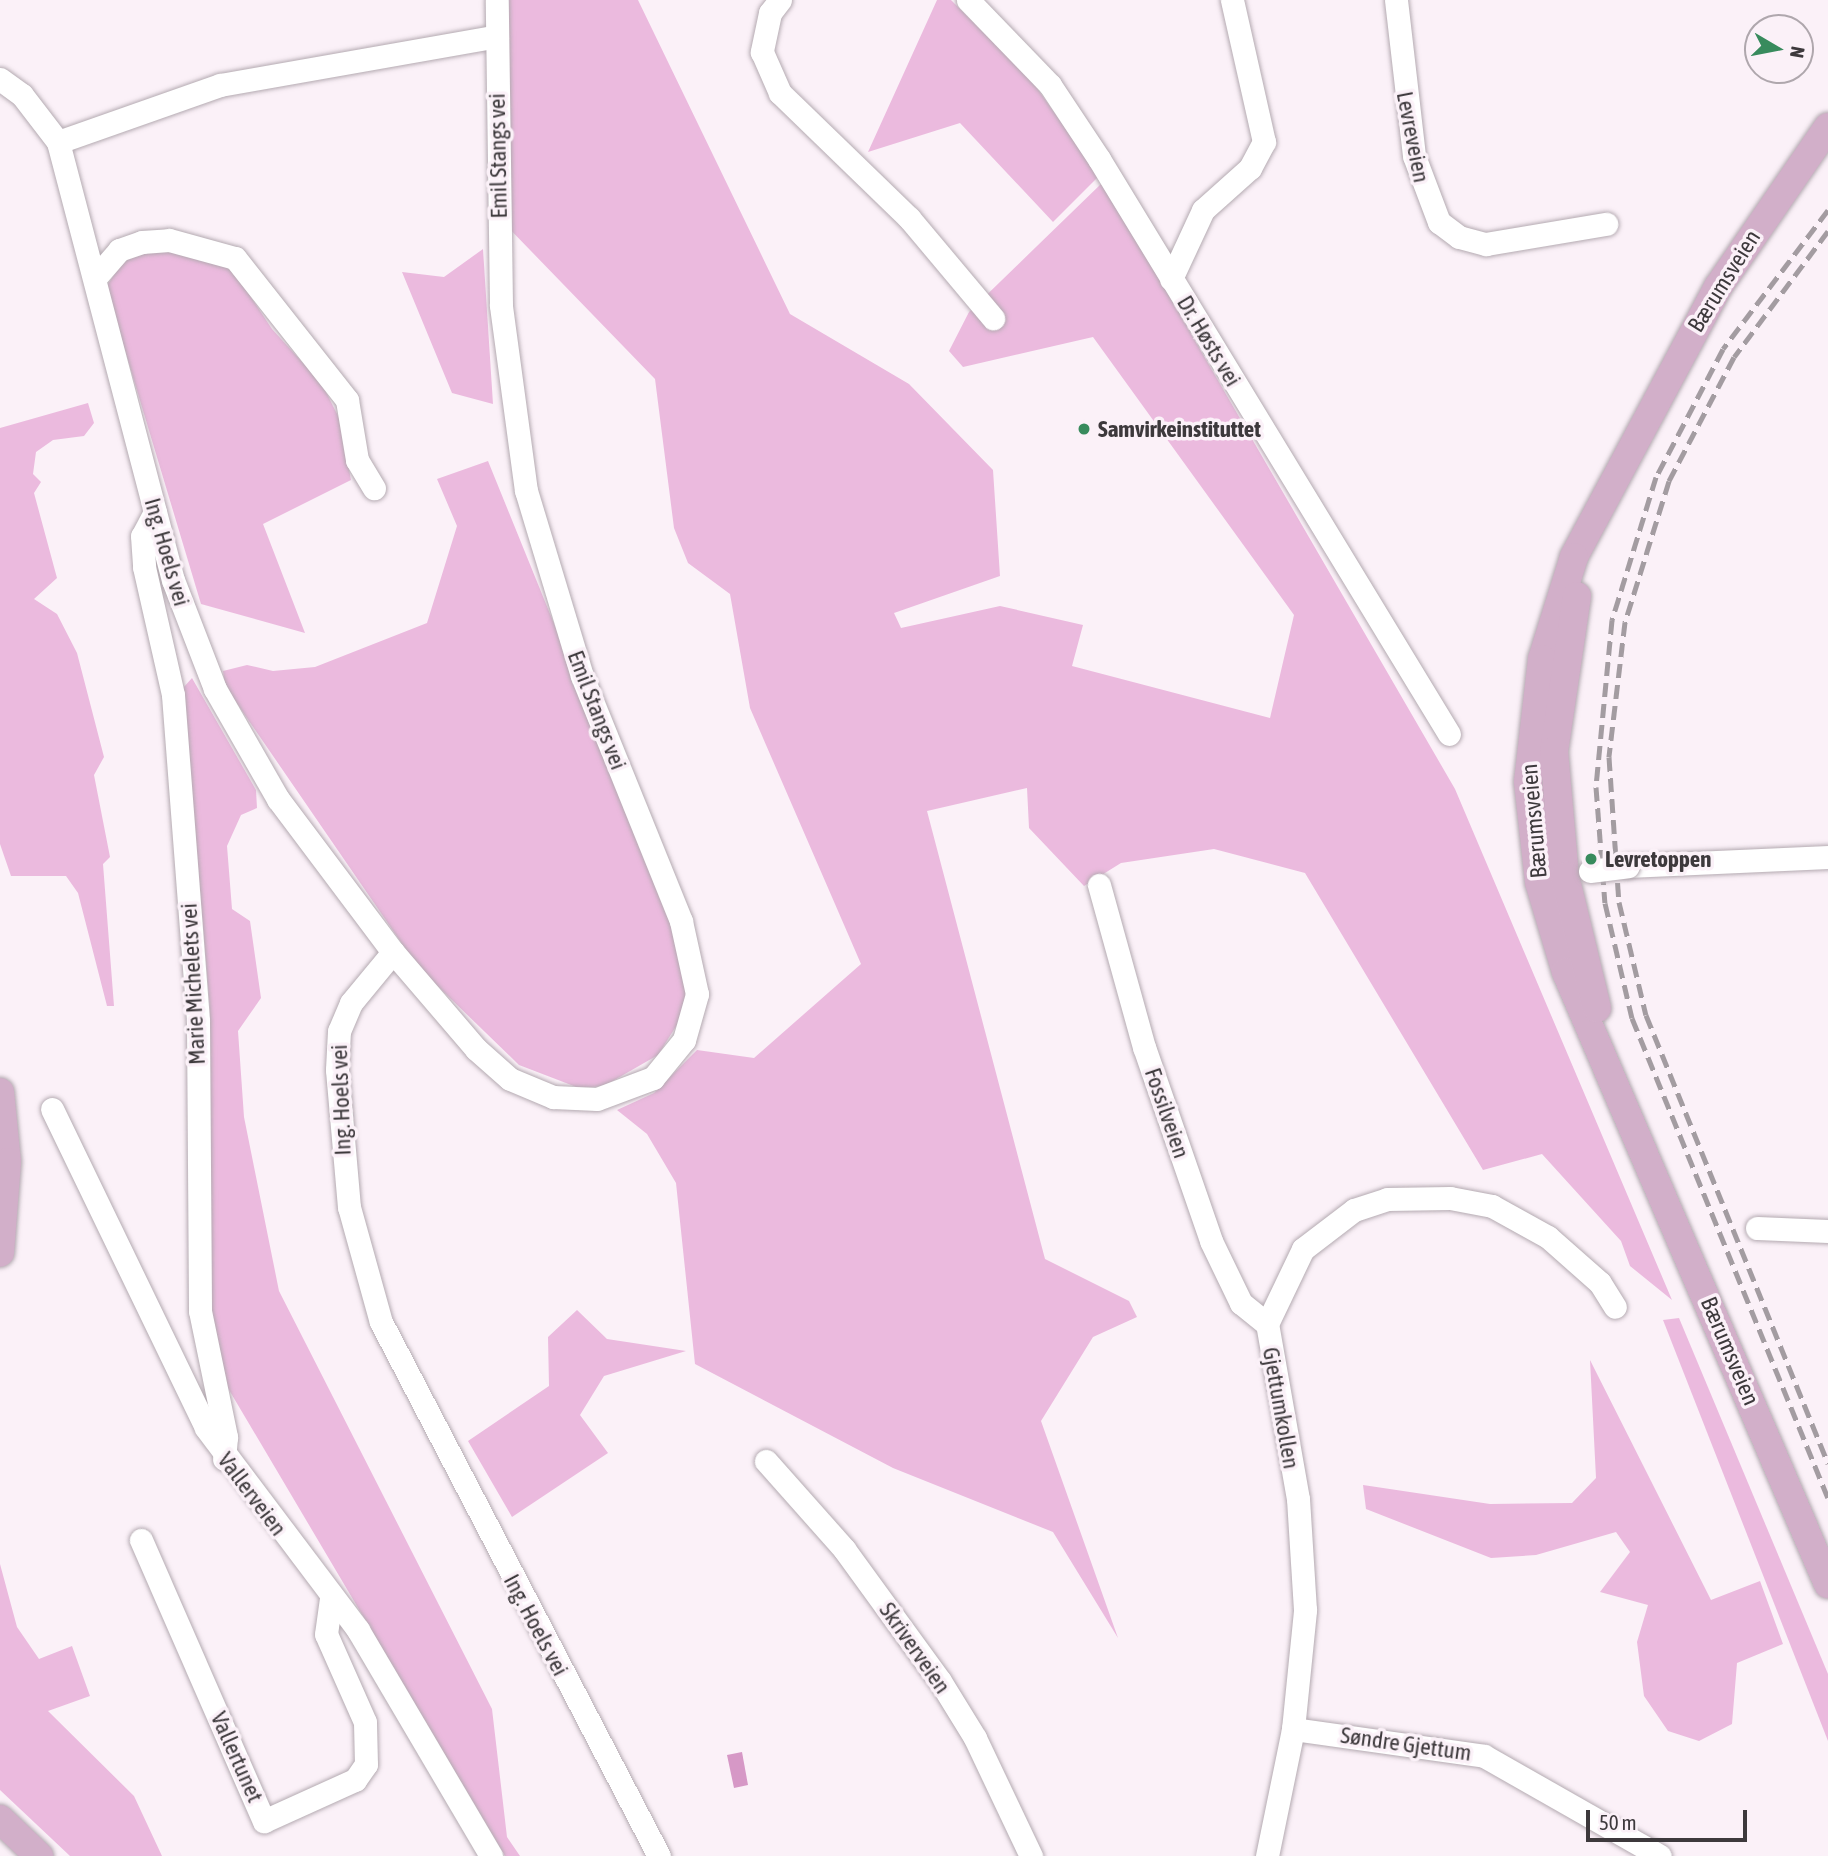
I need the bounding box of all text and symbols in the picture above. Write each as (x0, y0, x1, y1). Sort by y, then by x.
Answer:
north arrow (1744, 14, 1814, 84)
text: N (1786, 45, 1810, 60)
street label: Levreveien (1391, 89, 1435, 185)
street label: Emil Stangs vei (483, 93, 513, 219)
street label: Bærumsveien (1682, 225, 1766, 337)
street label: Dr. Høsts vei (1171, 291, 1247, 391)
place label: Samvirkeinstituttet (1098, 415, 1261, 443)
marker: Samvirkeinstituttet (1076, 421, 1092, 437)
street label: Ing. Hoels vei (138, 495, 196, 609)
street label: Emil Stangs vei (562, 647, 632, 773)
street label: Bærumsveien (1515, 763, 1553, 879)
place label: Levretoppen (1605, 845, 1711, 873)
marker: Levretoppen (1583, 851, 1599, 867)
street label: Marie Michelets vei (175, 903, 211, 1065)
street label: Ing. Hoels vei (325, 1044, 357, 1156)
street label: Fossilveien (1139, 1064, 1195, 1162)
street label: Bærumsveien (1695, 1293, 1765, 1409)
street label: Gjettumkollen (1257, 1345, 1305, 1471)
street label: Vallerveien (212, 1447, 292, 1541)
street label: Ing. Hoels vei (498, 1569, 574, 1681)
street label: Skriverveien (874, 1597, 956, 1699)
street label: Vallertunet (205, 1707, 269, 1807)
street label: Søndre Gjettum (1339, 1721, 1473, 1767)
scale bar (1590, 1797, 1751, 1841)
text: 50 m (1599, 1810, 1637, 1834)

